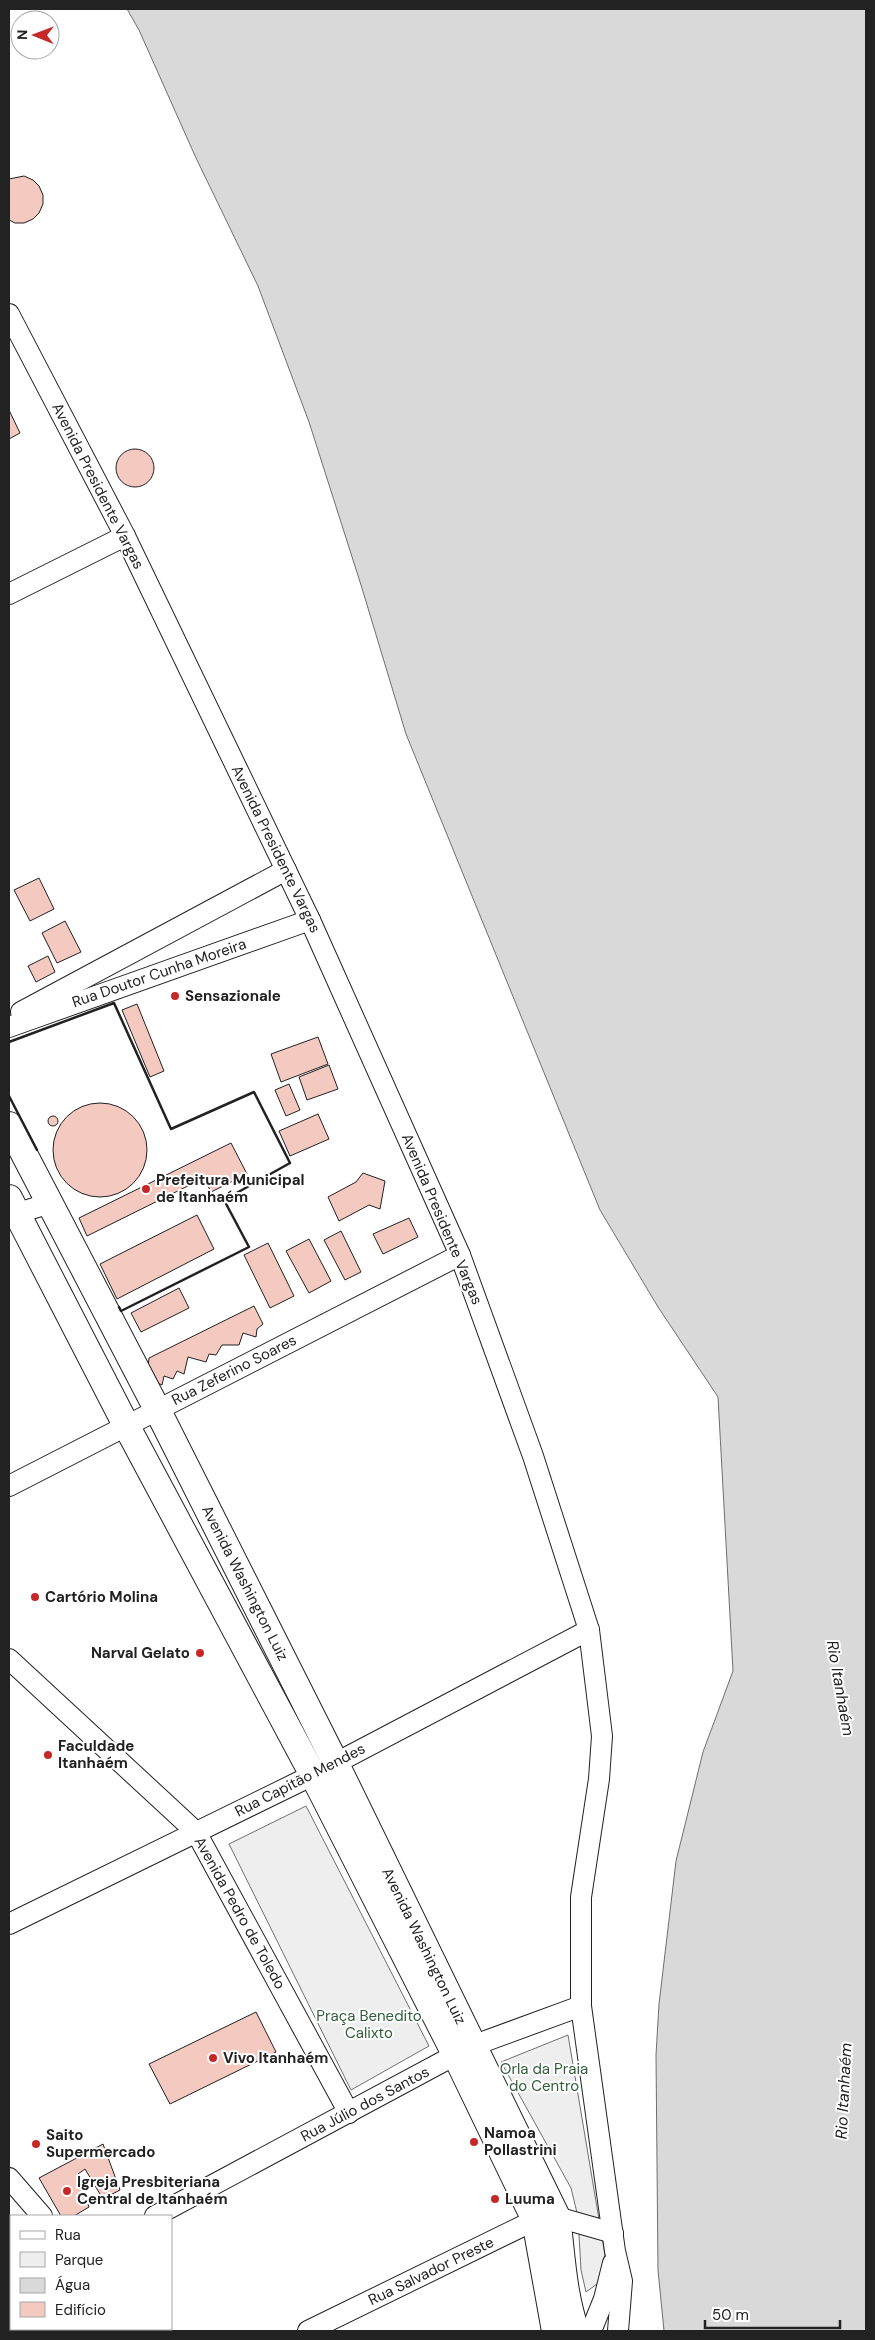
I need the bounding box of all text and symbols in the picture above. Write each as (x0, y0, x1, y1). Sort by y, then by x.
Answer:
north arrow (10, 10, 60, 60)
text: N (13, 30, 31, 40)
street label: Avenida Presidente Vargas (47, 399, 149, 573)
street label: Avenida Presidente Vargas (227, 762, 325, 936)
street label: Rua Doutor Cunha Moreira (69, 934, 249, 1012)
place label: Sensazionale (185, 986, 281, 1006)
marker: Sensazionale (169, 990, 181, 1002)
street label: Avenida Presidente Vargas (397, 1130, 487, 1308)
place label: Prefeitura Municipal de Itanhaém (156, 1170, 305, 1207)
marker: Prefeitura Municipal de Itanhaém (140, 1183, 152, 1195)
street label: Rua Zeferino Soares (168, 1330, 300, 1410)
street label: Avenida Washington Luiz (197, 1502, 293, 1664)
place label: Cartório Molina (45, 1587, 158, 1607)
marker: Cartório Molina (29, 1591, 41, 1603)
water label: Rio Itanhaém (822, 1639, 859, 1738)
place label: Narval Gelato (91, 1643, 190, 1663)
marker: Narval Gelato (194, 1647, 206, 1659)
place label: Faculdade Itanhaém (58, 1736, 134, 1773)
street label: Rua Capitão Mendes (231, 1738, 369, 1822)
marker: Faculdade Itanhaém (42, 1749, 54, 1761)
street label: Avenida Pedro de Toledo (190, 1833, 290, 1993)
street label: Avenida Washington Luiz (377, 1864, 471, 2028)
park label: Praça Benedito Calixto (316, 2006, 422, 2043)
water label: Rio Itanhaém (830, 2042, 857, 2140)
place label: Vivo Itanhaém (223, 2048, 328, 2068)
marker: Vivo Itanhaém (207, 2052, 219, 2064)
park label: Orla da Praia do Centro (500, 2059, 588, 2096)
street label: Rua Júlio dos Santos (297, 2062, 433, 2146)
place label: Namoa Pollastrini (484, 2123, 557, 2160)
place label: Saito Supermercado (46, 2125, 155, 2162)
marker: Namoa Pollastrini (468, 2136, 480, 2148)
marker: Saito Supermercado (30, 2138, 42, 2150)
place label: Igreja Presbiteriana Central de Itanhaém (77, 2172, 228, 2209)
marker: Igreja Presbiteriana Central de Itanhaém (61, 2185, 73, 2197)
place label: Luuma (505, 2189, 555, 2209)
marker: Luuma (489, 2193, 501, 2205)
legend (10, 2215, 172, 2330)
text: Rua (55, 2225, 81, 2245)
street label: Rua Salvador Preste (365, 2232, 497, 2310)
text: Parque (55, 2250, 103, 2270)
text: Água (55, 2275, 90, 2295)
scale bar (705, 2298, 840, 2330)
text: Edifício (55, 2300, 106, 2320)
text: 50 m (712, 2305, 749, 2325)

